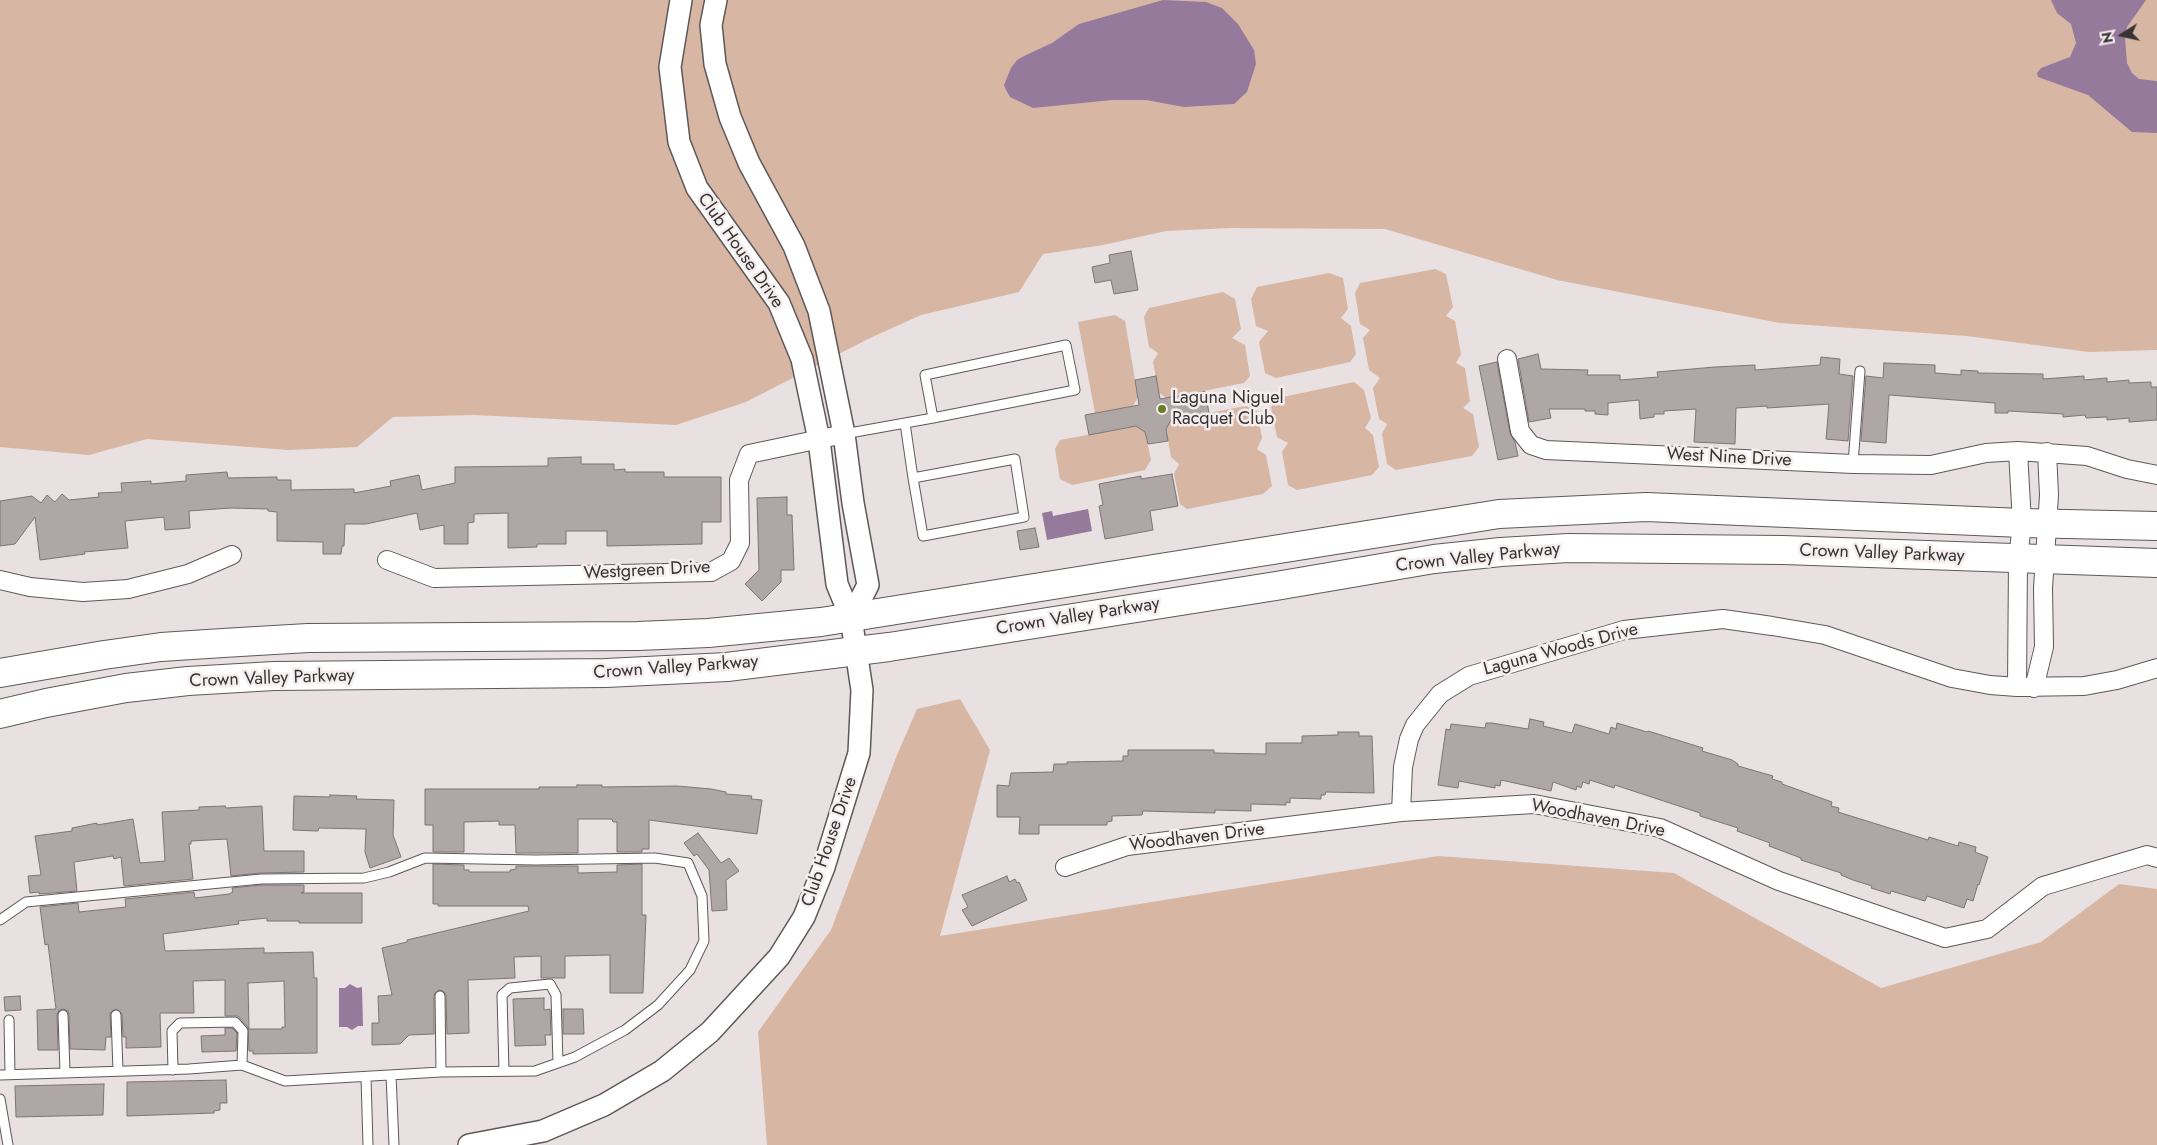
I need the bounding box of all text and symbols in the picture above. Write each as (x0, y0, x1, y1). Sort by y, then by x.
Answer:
north arrow (2097, 10, 2147, 60)
text: N (2096, 30, 2118, 45)
street label: Club House Drive (692, 189, 788, 313)
place label: Laguna Niguel Racquet Club (1172, 388, 1284, 430)
marker: Laguna Niguel Racquet Club (1156, 403, 1168, 415)
street label: West Nine Drive (1666, 444, 1792, 472)
street label: Crown Valley Parkway (1395, 539, 1561, 577)
street label: Crown Valley Parkway (1799, 540, 1965, 568)
street label: Westgreen Drive (583, 557, 711, 585)
street label: Crown Valley Parkway (995, 593, 1161, 641)
street label: Laguna Woods Drive (1481, 619, 1641, 681)
street label: Crown Valley Parkway (593, 651, 759, 685)
street label: Crown Valley Parkway (189, 665, 355, 693)
street label: Club House Drive (798, 774, 862, 910)
street label: Woodhaven Drive (1529, 795, 1667, 843)
street label: Woodhaven Drive (1128, 819, 1266, 857)

